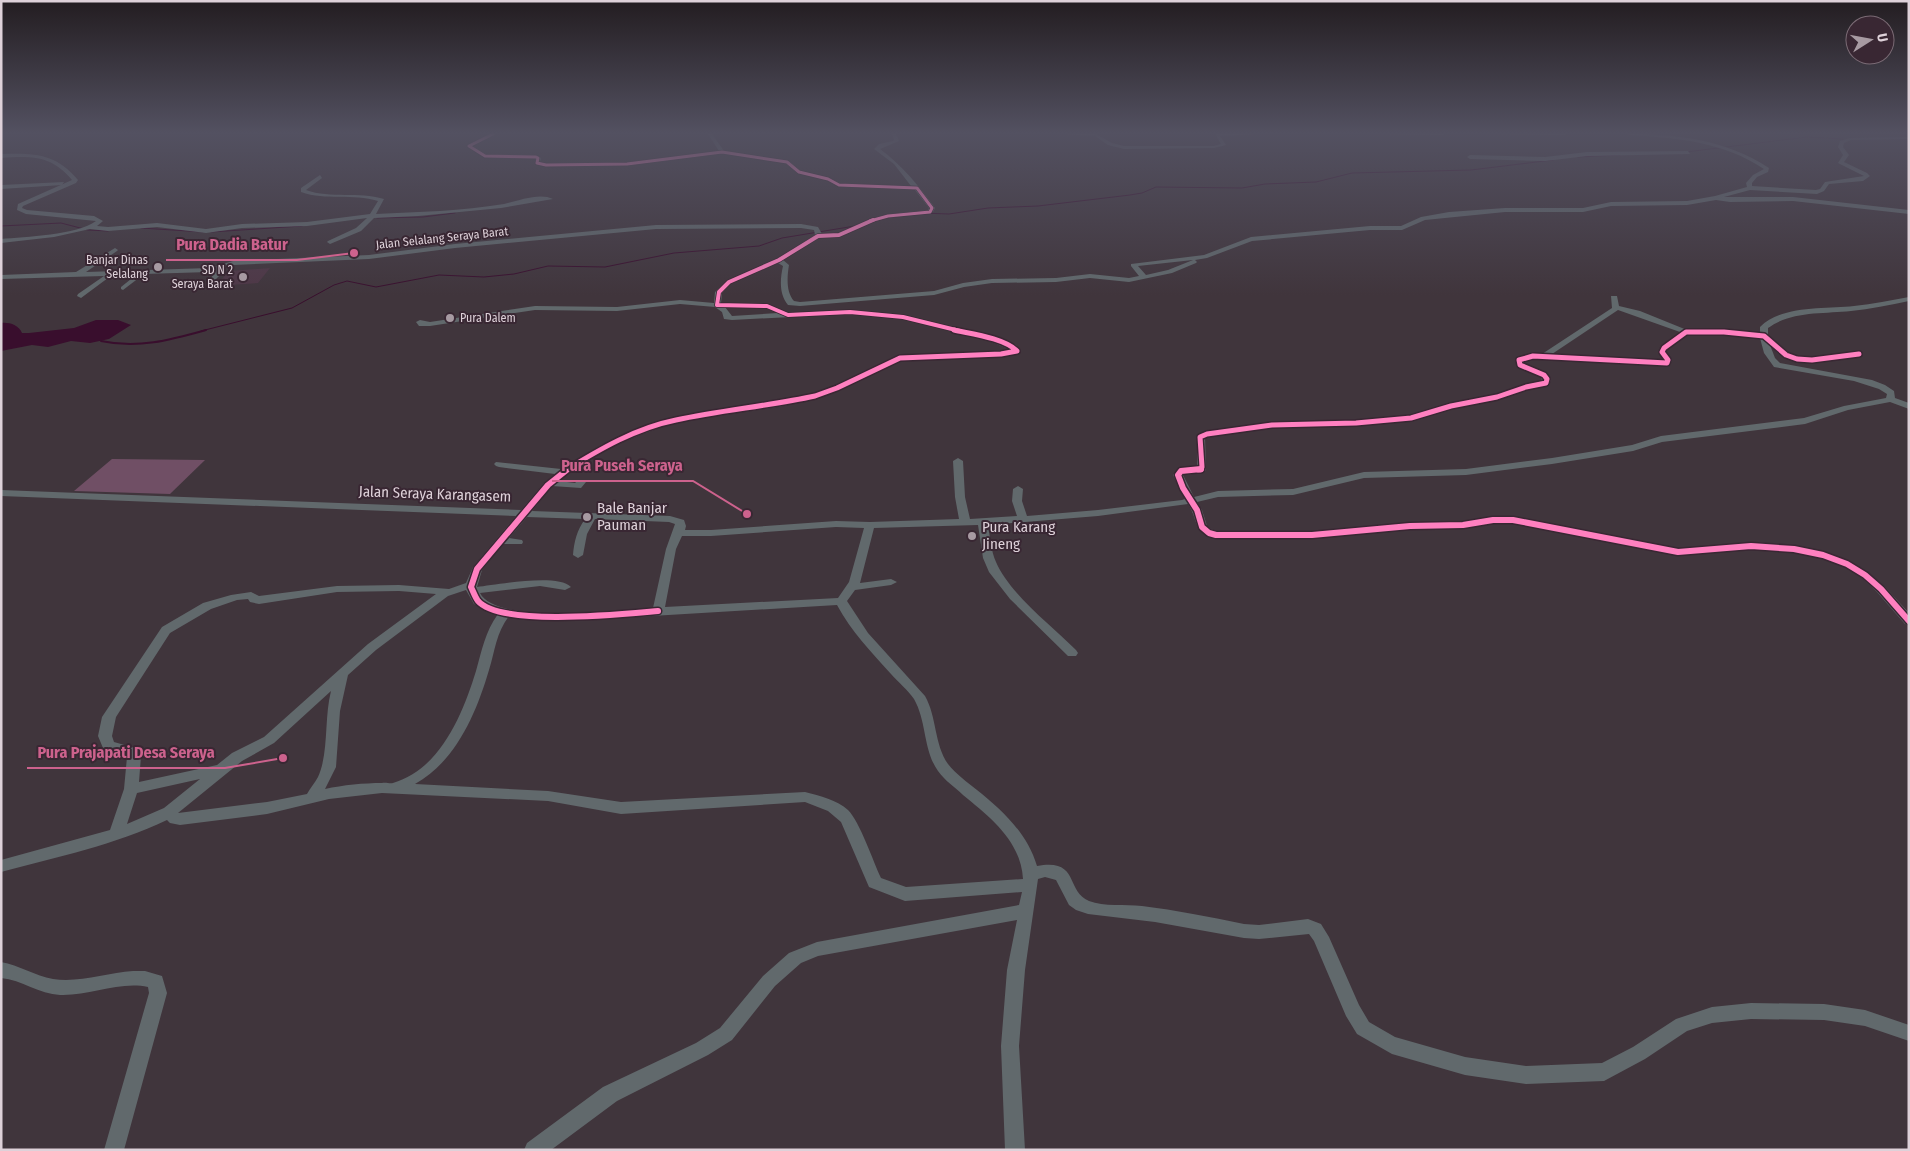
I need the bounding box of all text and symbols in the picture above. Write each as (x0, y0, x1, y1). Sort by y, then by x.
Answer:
north arrow (1845, 15, 1895, 65)
text: U (1873, 32, 1891, 43)
street label: Jalan Selalang Seraya Barat (375, 224, 509, 252)
callout: Pura Dadia Batur (166, 229, 297, 260)
text: Pura Dadia Batur (176, 235, 288, 254)
place label: Banjar Dinas Selalang (86, 253, 148, 281)
marker: Banjar Dinas Selalang (152, 261, 164, 273)
place label: SD N 2 Seraya Barat (172, 263, 233, 291)
marker: SD N 2 Seraya Barat (237, 271, 249, 283)
place label: Pura Dalem (460, 311, 516, 325)
marker: Pura Dalem (444, 312, 456, 324)
callout: Pura Puseh Seraya (552, 450, 693, 481)
text: Pura Puseh Seraya (561, 456, 683, 475)
street label: Jalan Seraya Karangasem (358, 482, 512, 506)
place label: Bale Banjar Pauman (597, 499, 668, 534)
marker: Bale Banjar Pauman (581, 511, 593, 523)
place label: Pura Karang Jineng (982, 518, 1055, 553)
marker: Pura Karang Jineng (966, 530, 978, 542)
callout: Pura Prajapati Desa Seraya (27, 737, 225, 768)
text: Pura Prajapati Desa Seraya (37, 743, 215, 762)

